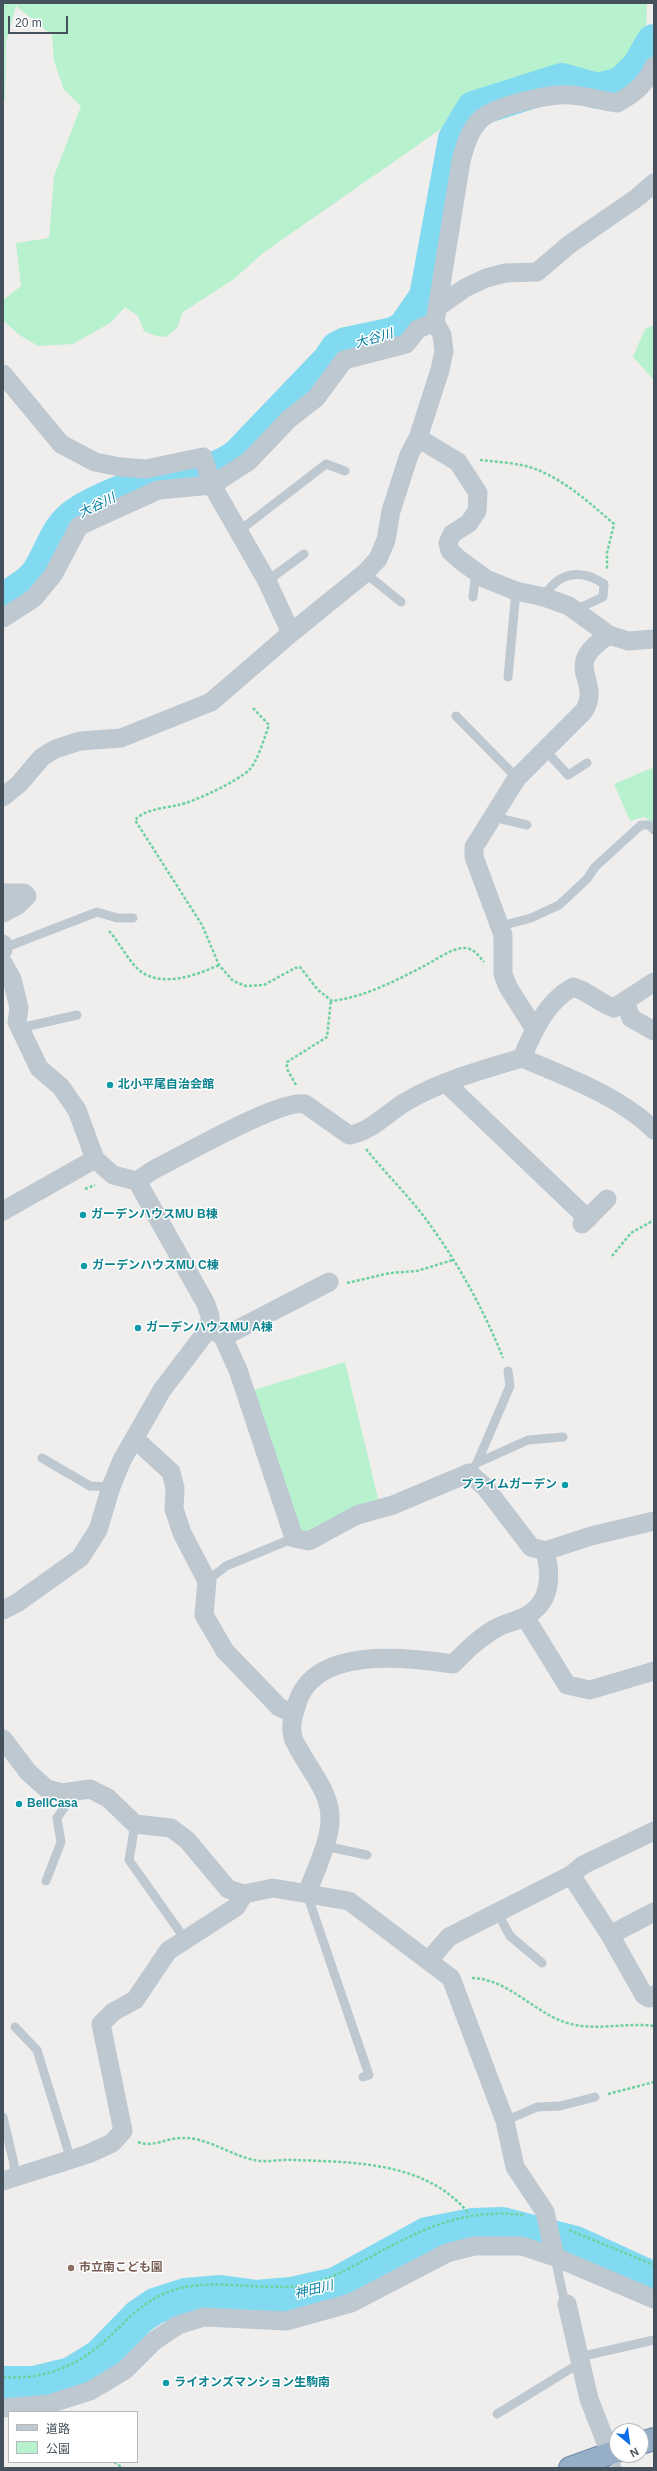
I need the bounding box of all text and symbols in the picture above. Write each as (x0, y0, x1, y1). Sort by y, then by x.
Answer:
scale bar (10, 8, 70, 34)
text: 20 m (15, 16, 42, 30)
water label: 大谷川 (353, 326, 395, 352)
water label: 大谷川 (76, 490, 118, 522)
place label: 北小平尾自治会館 (118, 1078, 214, 1092)
marker: 北小平尾自治会館 (105, 1080, 115, 1090)
place label: ガーデンハウスMU B棟 (91, 1208, 218, 1222)
marker: ガーデンハウスMU B棟 (78, 1210, 88, 1220)
place label: ガーデンハウスMU C棟 (92, 1259, 219, 1273)
marker: ガーデンハウスMU C棟 (79, 1261, 89, 1271)
place label: ガーデンハウスMU A棟 (146, 1321, 273, 1335)
marker: ガーデンハウスMU A棟 (133, 1323, 143, 1333)
place label: プライムガーデン (461, 1478, 557, 1492)
marker: プライムガーデン (560, 1480, 570, 1490)
place label: BellCasa (27, 1797, 78, 1811)
marker: BellCasa (14, 1799, 24, 1809)
place label: 市立南こども園 (79, 2261, 163, 2275)
marker: 市立南こども園 (66, 2263, 76, 2273)
water label: 神田川 (293, 2278, 335, 2302)
place label: ライオンズマンション生駒南 (174, 2376, 330, 2390)
marker: ライオンズマンション生駒南 (161, 2378, 171, 2388)
legend (8, 2411, 138, 2463)
text: 道路 (46, 2422, 70, 2436)
north arrow (609, 2423, 649, 2463)
text: 公園 (46, 2442, 70, 2456)
text: N (628, 2445, 641, 2460)

